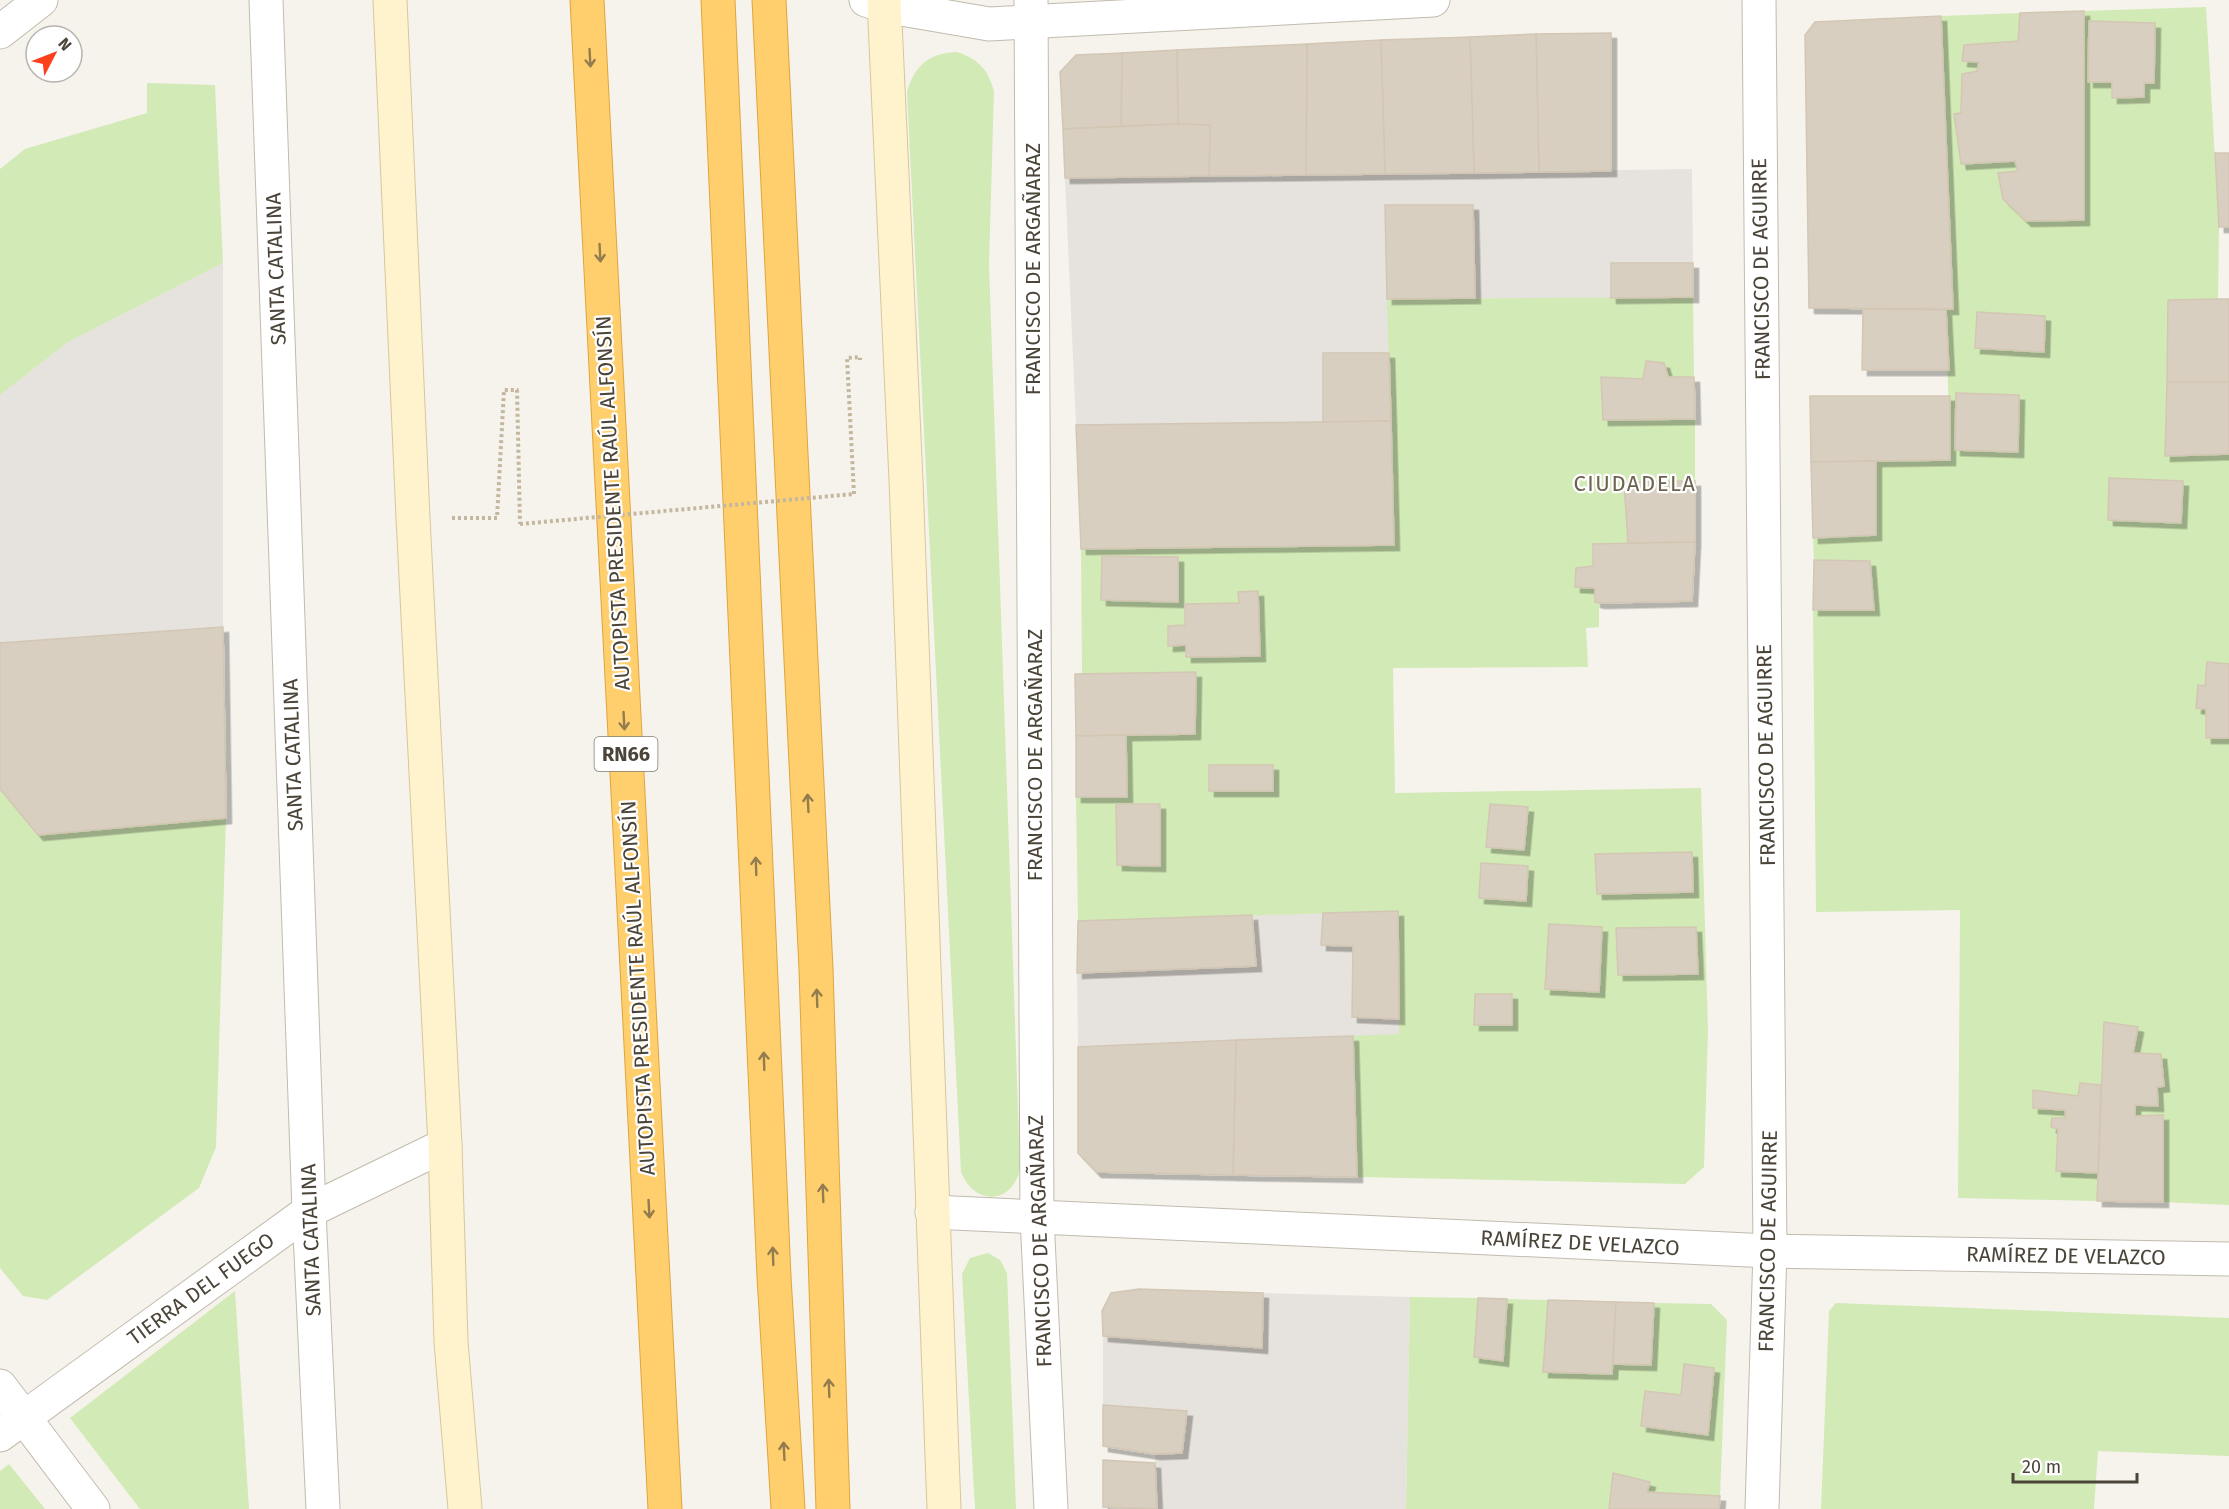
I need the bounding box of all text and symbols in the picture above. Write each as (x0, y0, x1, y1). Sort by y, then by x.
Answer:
north arrow (24, 24, 84, 84)
text: N (54, 34, 75, 55)
one-way arrow (585, 48, 596, 68)
street label: FRANCISCO DE ARGAÑARAZ (1020, 143, 1046, 395)
street label: FRANCISCO DE AGUIRRE (1746, 158, 1776, 380)
street label: SANTA CATALINA (260, 192, 292, 346)
one-way arrow (595, 243, 606, 263)
street label: AUTOPISTA PRESIDENTE RAÚL ALFONSÍN (590, 315, 636, 691)
district label: CIUDADELA (1574, 470, 1696, 497)
street label: FRANCISCO DE ARGAÑARAZ (1022, 629, 1048, 881)
street label: FRANCISCO DE AGUIRRE (1751, 644, 1781, 866)
street label: SANTA CATALINA (277, 678, 309, 832)
one-way arrow (619, 710, 630, 730)
road number: RN66 (594, 737, 658, 771)
one-way arrow (803, 793, 814, 813)
street label: AUTOPISTA PRESIDENTE RAÚL ALFONSÍN (615, 800, 661, 1176)
one-way arrow (750, 857, 761, 877)
one-way arrow (811, 988, 823, 1008)
one-way arrow (759, 1052, 770, 1072)
street label: FRANCISCO DE ARGAÑARAZ (1023, 1114, 1057, 1368)
street label: FRANCISCO DE AGUIRRE (1753, 1130, 1783, 1352)
street label: SANTA CATALINA (295, 1163, 327, 1317)
one-way arrow (817, 1183, 828, 1203)
one-way arrow (644, 1198, 655, 1218)
street label: RAMÍREZ DE VELAZCO (1480, 1225, 1680, 1261)
street label: TIERRA DEL FUEGO (123, 1227, 279, 1351)
street label: RAMÍREZ DE VELAZCO (1966, 1241, 2166, 1271)
one-way arrow (767, 1246, 778, 1266)
one-way arrow (823, 1378, 834, 1398)
one-way arrow (779, 1441, 790, 1461)
scale bar (2013, 1446, 2138, 1484)
text: 20 m (2022, 1456, 2061, 1478)

